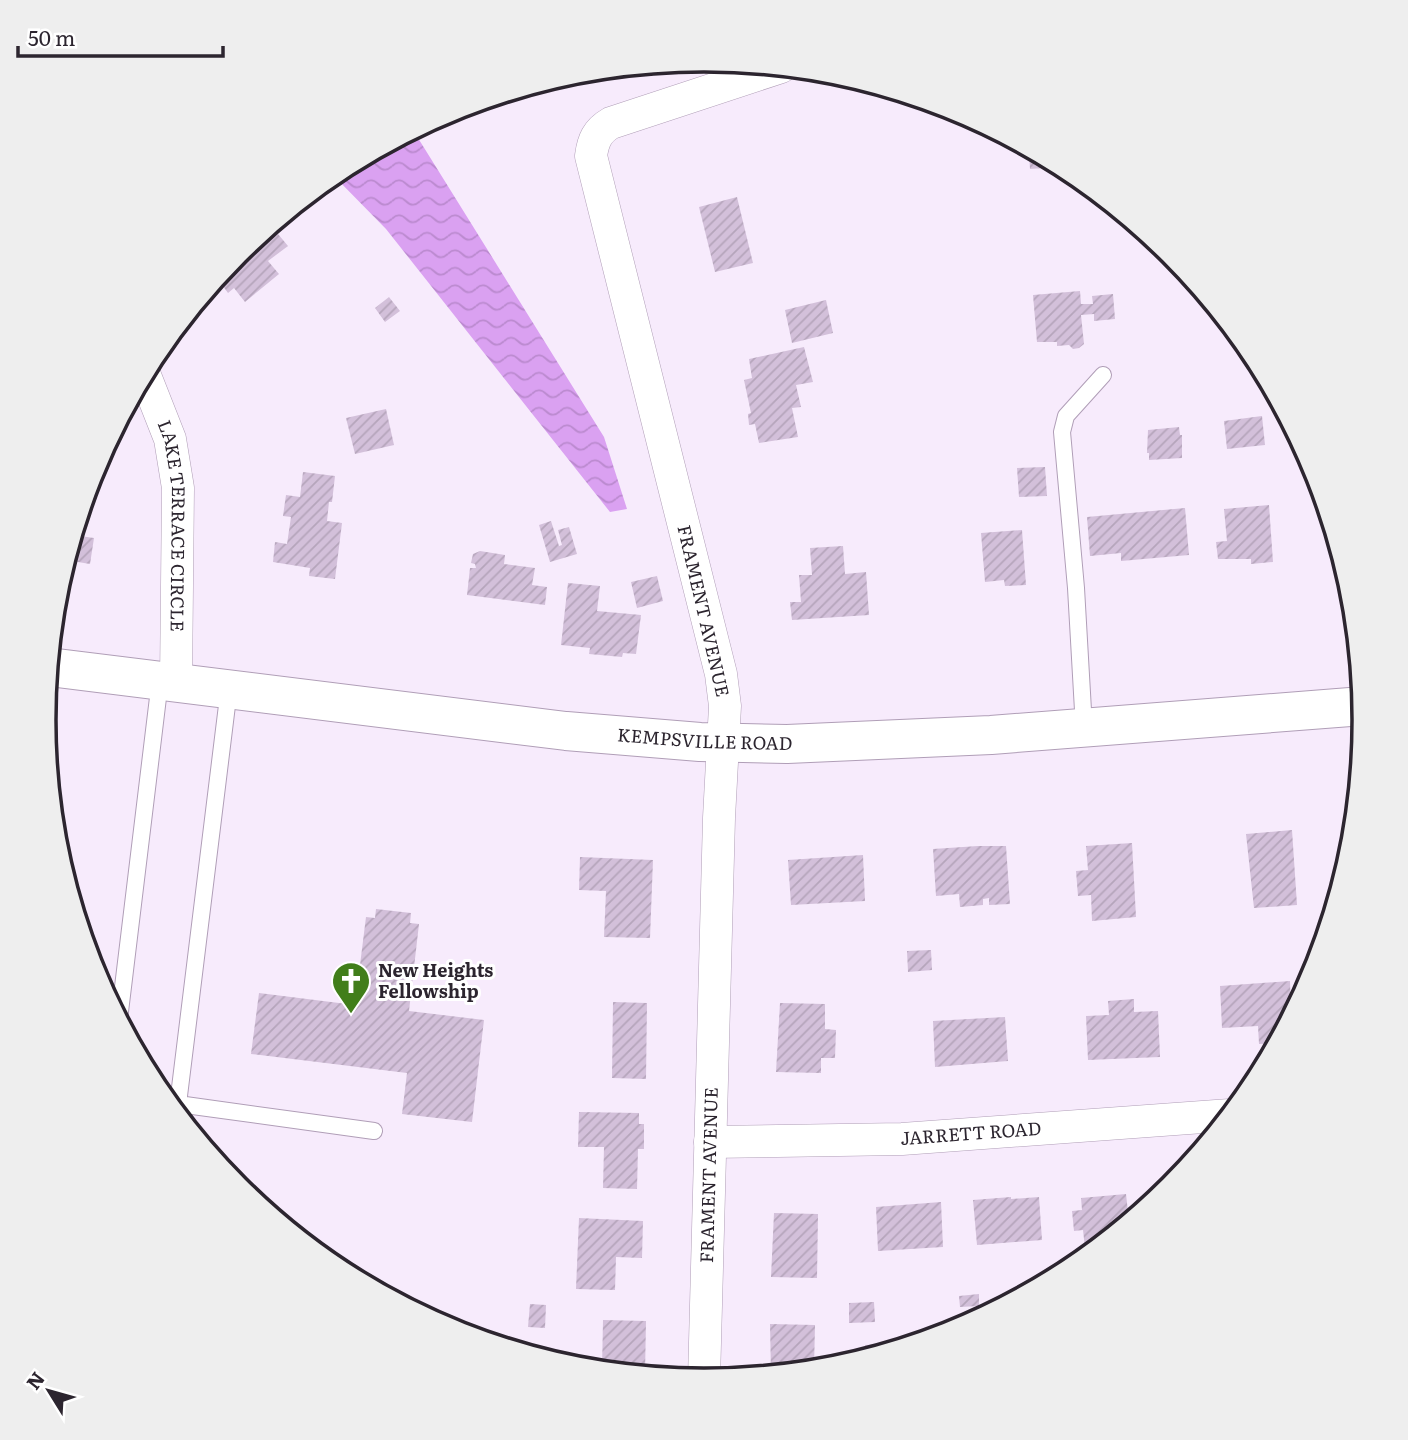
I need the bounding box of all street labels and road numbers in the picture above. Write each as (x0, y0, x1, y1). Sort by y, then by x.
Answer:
street label: LAKE TERRACE CIRCLE (152, 416, 193, 632)
street label: FRAMENT AVENUE (672, 522, 737, 699)
street label: KEMPSVILLE ROAD (616, 720, 793, 756)
street label: FRAMENT AVENUE (692, 1087, 724, 1263)
street label: JARRETT ROAD (899, 1114, 1042, 1151)

